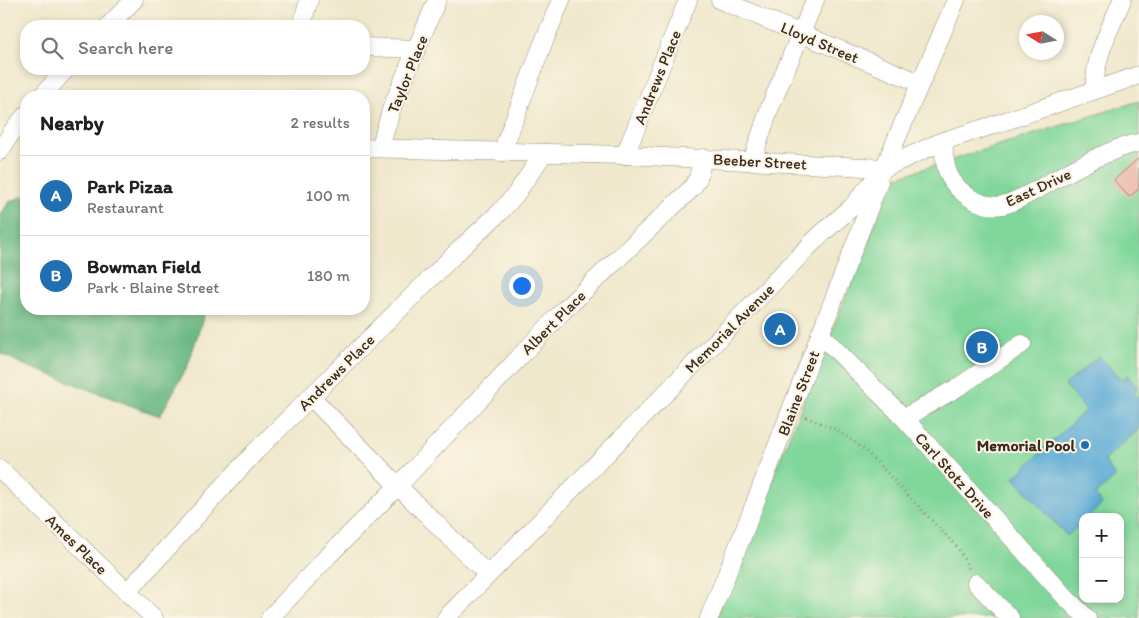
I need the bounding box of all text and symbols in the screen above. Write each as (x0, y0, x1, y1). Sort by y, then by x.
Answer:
north arrow (1019, 15, 1064, 60)
street label: Lloyd Street (778, 18, 862, 67)
search box (20, 20, 370, 75)
street label: Andrews Place (630, 27, 685, 127)
street label: Taylor Place (383, 32, 432, 116)
icon: search (38, 34, 66, 62)
text: Search here (78, 36, 173, 59)
text: Nearby (40, 110, 104, 135)
text: 2 results (290, 113, 350, 132)
street label: Beeber Street (713, 150, 807, 173)
street label: East Drive (1002, 164, 1074, 211)
text: Park Pizaa (87, 175, 173, 198)
text: A (51, 186, 61, 205)
text: 100 m (306, 186, 350, 205)
text: Restaurant (87, 198, 164, 217)
text: Bowman Field (87, 255, 201, 278)
text: B (51, 266, 61, 285)
text: 180 m (307, 266, 350, 285)
your location (509, 273, 535, 299)
text: Park · Blaine Street (87, 278, 219, 297)
street label: Memorial Avenue (681, 280, 778, 377)
street label: Albert Place (517, 286, 590, 359)
pin: A (764, 310, 796, 348)
pin: B (966, 328, 998, 366)
street label: Andrews Place (294, 330, 379, 414)
street label: Blaine Street (774, 348, 823, 438)
street label: Carl Stotz Drive (911, 428, 998, 522)
place label: Memorial Pool (977, 436, 1075, 455)
marker: Memorial Pool (1079, 439, 1091, 451)
street label: Ames Place (42, 510, 112, 579)
map controls (1079, 513, 1124, 603)
button: + (1079, 513, 1124, 558)
button: − (1079, 558, 1124, 603)

